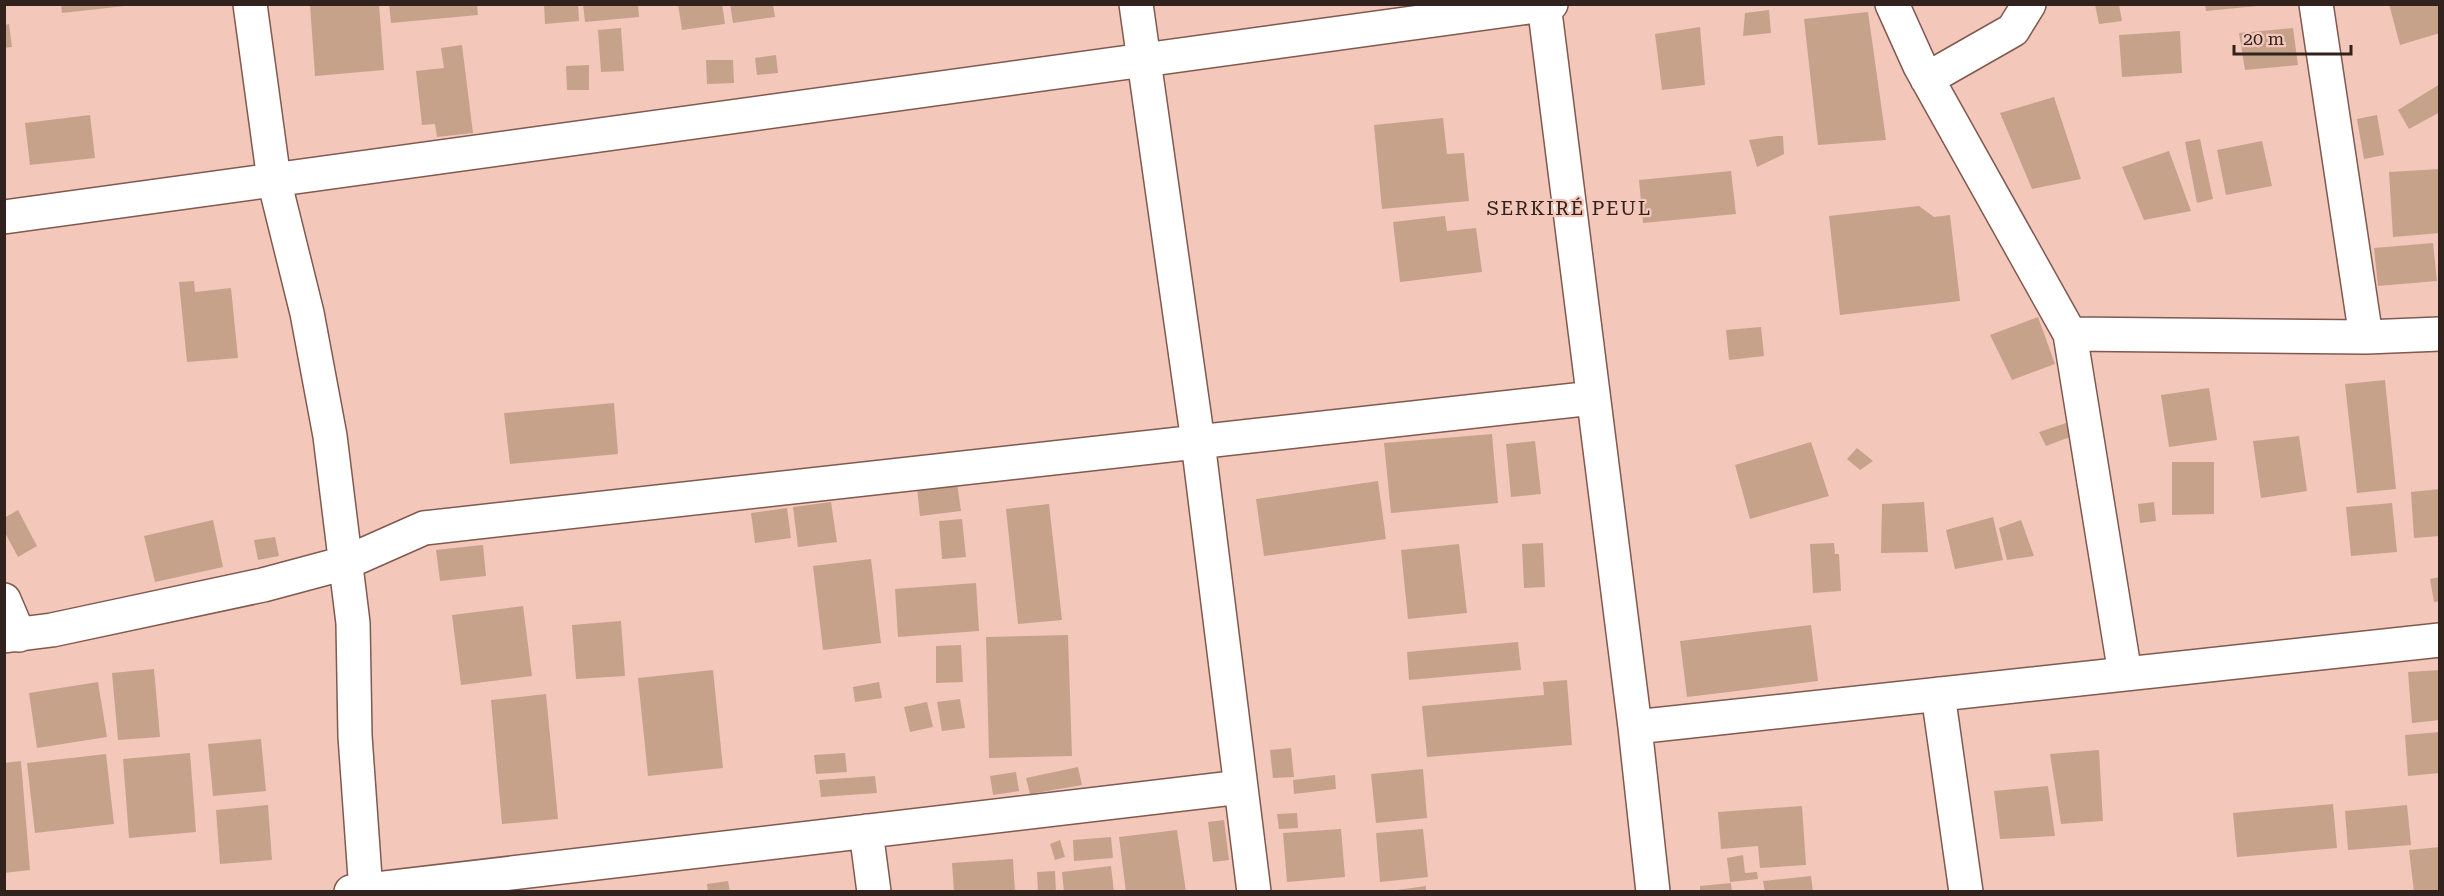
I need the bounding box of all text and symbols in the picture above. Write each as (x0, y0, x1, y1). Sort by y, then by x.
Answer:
scale bar (2234, 18, 2351, 56)
text: 20 m (2243, 28, 2284, 49)
district label: SERKIRÉ PEUL (1486, 196, 1652, 220)

